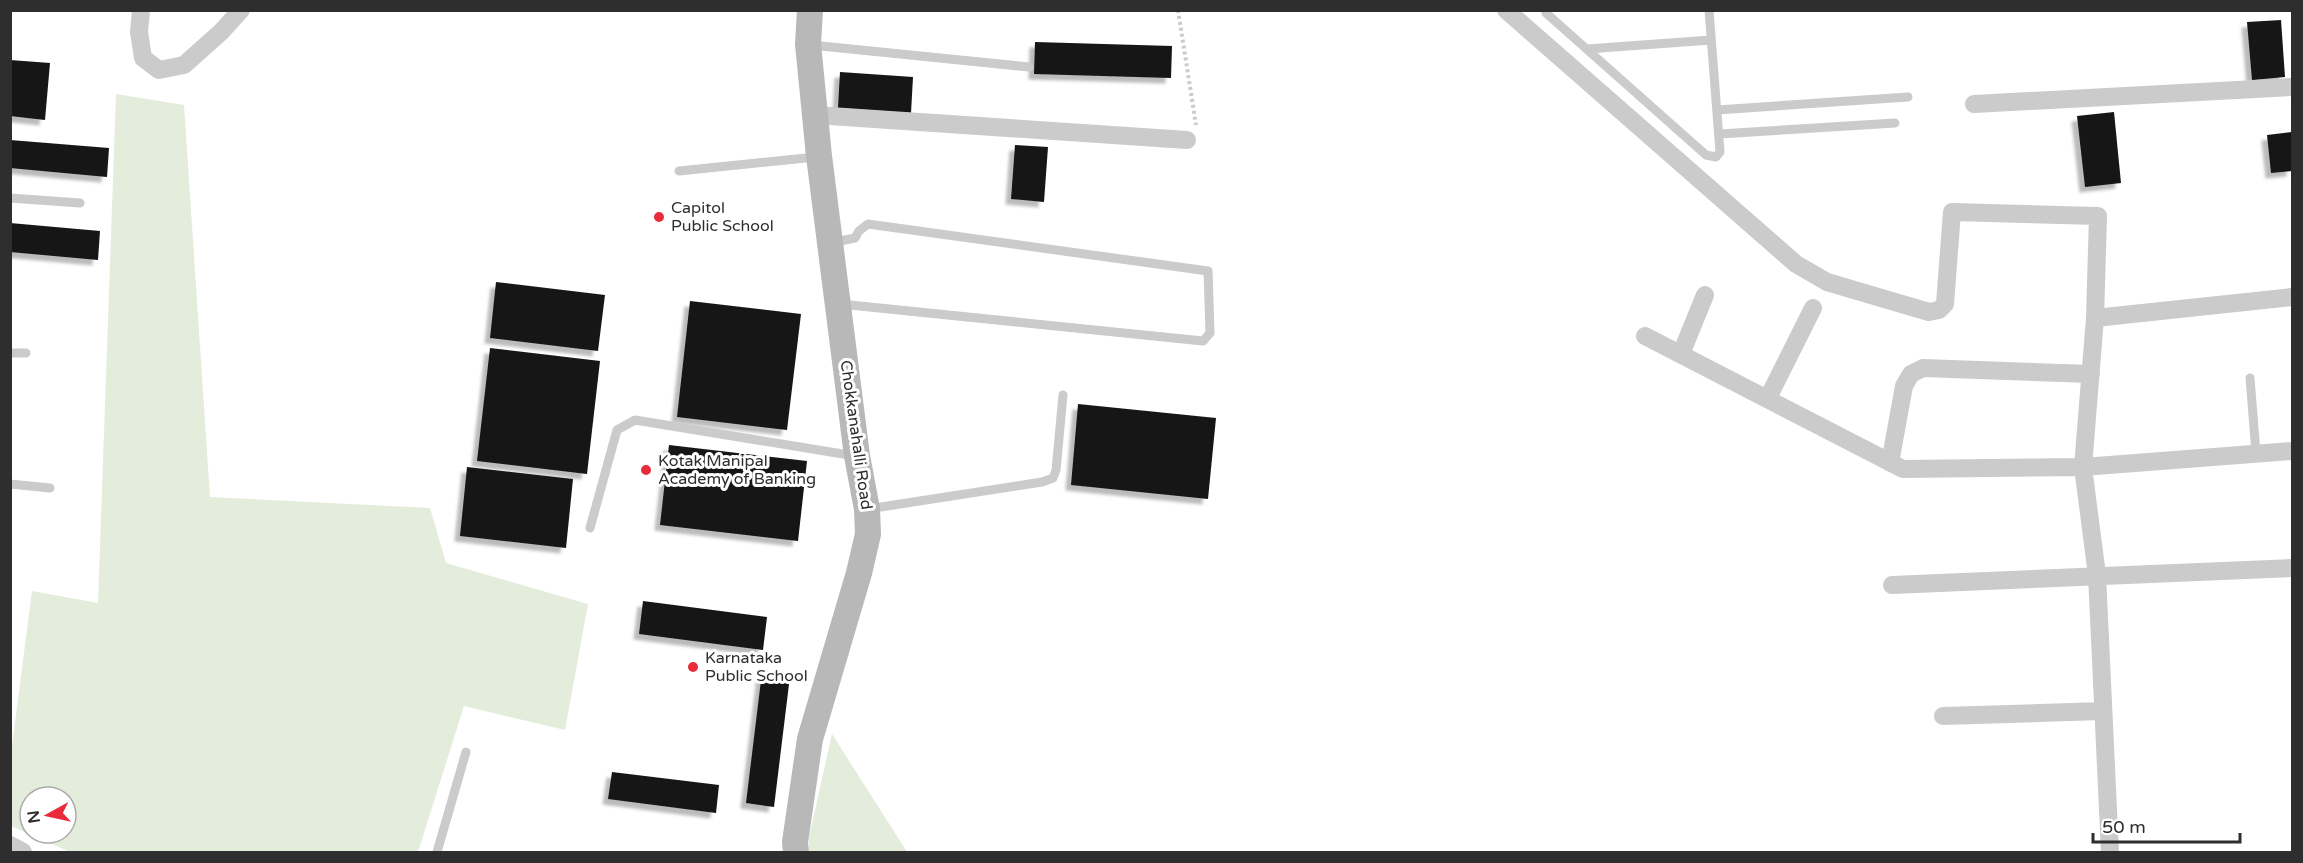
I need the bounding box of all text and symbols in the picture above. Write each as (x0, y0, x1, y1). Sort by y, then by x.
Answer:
place label: Capitol Public School (671, 198, 774, 236)
marker: Capitol Public School (652, 210, 666, 224)
street label: Chokkanahalli Road (836, 359, 876, 511)
place label: Kotak Manipal Academy of Banking (658, 451, 816, 489)
marker: Kotak Manipal Academy of Banking (639, 463, 653, 477)
place label: Karnataka Public School (705, 648, 808, 686)
marker: Karnataka Public School (686, 660, 700, 674)
north arrow (18, 785, 78, 845)
scale bar (2093, 806, 2240, 844)
text: N (23, 809, 45, 825)
text: 50 m (2102, 816, 2146, 838)

